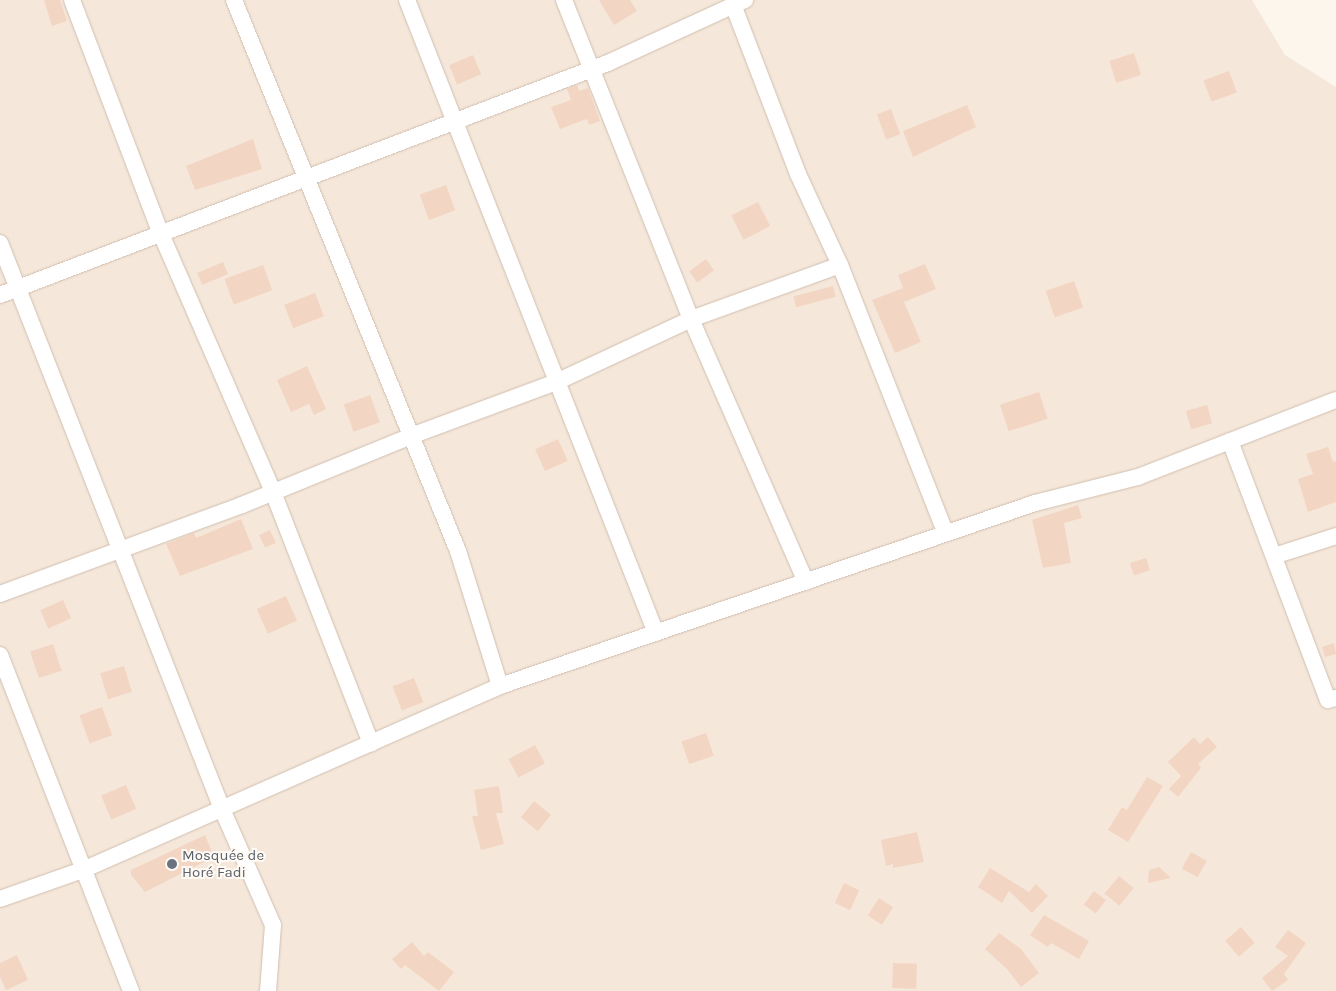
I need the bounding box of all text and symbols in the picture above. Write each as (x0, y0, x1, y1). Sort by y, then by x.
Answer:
place label: Mosquée de Horé Fadi (182, 846, 264, 881)
marker: Mosquée de Horé Fadi (166, 858, 178, 870)

